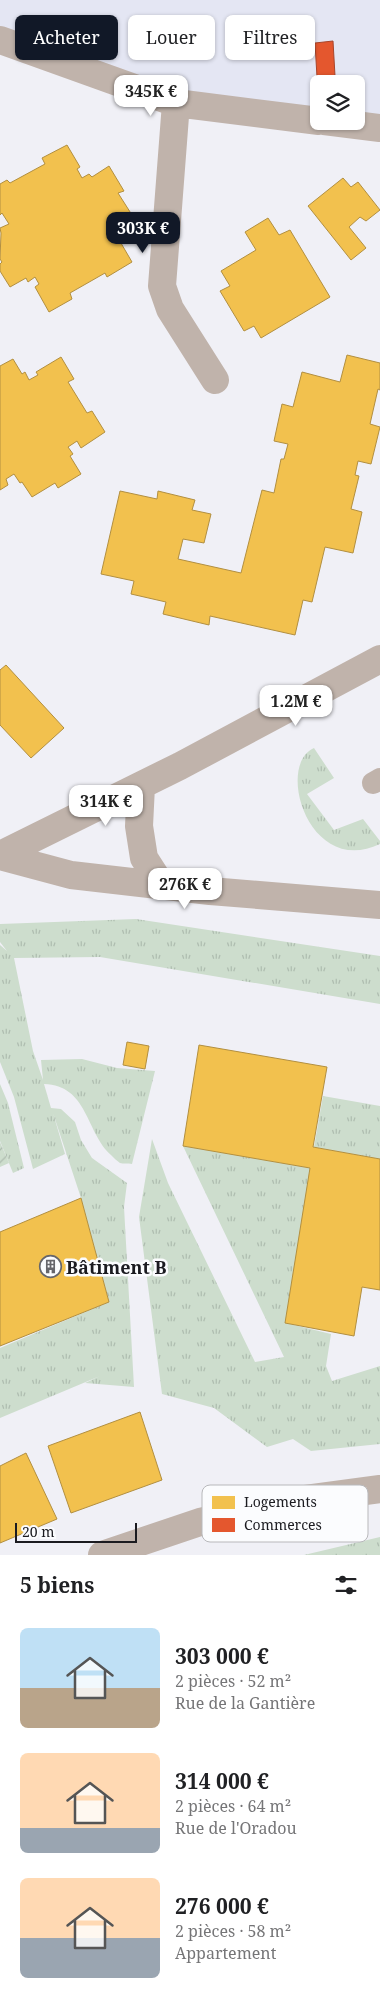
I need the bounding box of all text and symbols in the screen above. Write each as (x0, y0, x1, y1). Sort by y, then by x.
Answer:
chip: Acheter (15, 15, 118, 60)
chip: Louer (128, 15, 215, 60)
chip: Filtres (225, 15, 315, 60)
pin: 345K € (110, 74, 192, 117)
map controls (310, 75, 365, 130)
button: layers (310, 75, 365, 130)
text: 345K € (125, 80, 177, 102)
pin: 303K € (102, 212, 184, 254)
text: 303K € (117, 217, 169, 239)
pin: 1.2M € (255, 684, 337, 727)
text: 1.2M € (270, 690, 322, 712)
pin: 314K € (65, 784, 147, 827)
text: 314K € (80, 790, 132, 812)
pin: 276K € (144, 868, 226, 910)
text: 276K € (159, 873, 211, 895)
building icon: Bâtiment B (38, 1255, 62, 1279)
place label: Bâtiment B (66, 1255, 167, 1279)
legend (202, 1485, 368, 1542)
text: Logements (244, 1492, 317, 1511)
text: Commerces (244, 1515, 322, 1534)
scale bar (15, 1520, 138, 1543)
text: 20 m (22, 1522, 55, 1541)
text: 5 biens (20, 1571, 94, 1599)
icon: filters (332, 1571, 360, 1599)
text: 303 000 € (175, 1642, 269, 1670)
icon: home (60, 1648, 120, 1708)
text: 2 pièces · 52 m² (175, 1670, 291, 1692)
text: Rue de la Gantière (175, 1692, 315, 1714)
text: 314 000 € (175, 1767, 269, 1795)
icon: home (60, 1773, 120, 1833)
text: 2 pièces · 64 m² (175, 1795, 291, 1817)
text: Rue de l'Oradou (175, 1817, 297, 1839)
text: 276 000 € (175, 1892, 269, 1920)
icon: home (60, 1898, 120, 1958)
text: 2 pièces · 58 m² (175, 1920, 291, 1942)
text: Appartement (175, 1942, 276, 1964)

